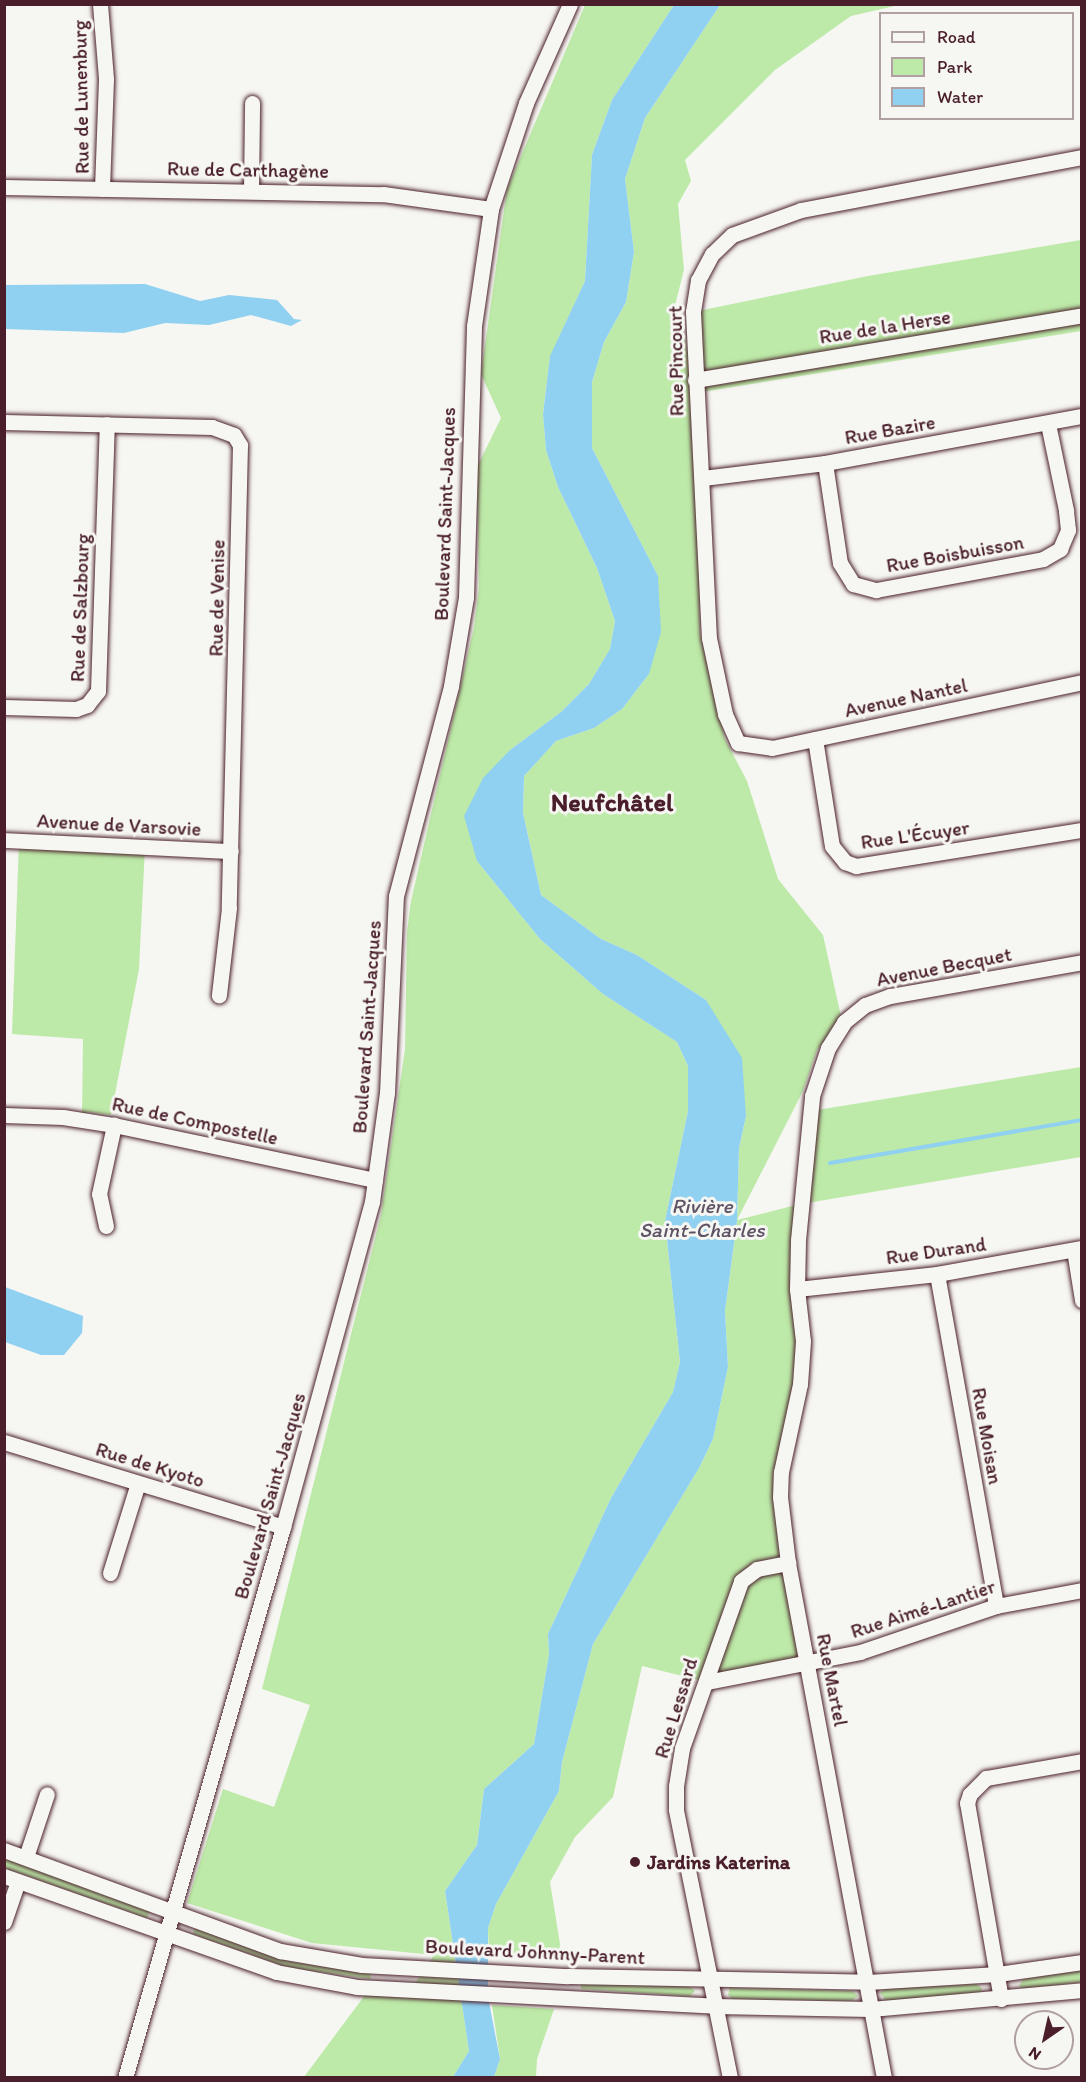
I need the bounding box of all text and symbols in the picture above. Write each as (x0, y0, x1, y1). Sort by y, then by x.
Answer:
legend (879, 12, 1074, 120)
street label: Rue de Lunenburg (68, 20, 94, 174)
text: Road (937, 26, 976, 48)
text: Park (937, 56, 972, 78)
text: Water (937, 86, 983, 108)
street label: Rue de Carthagène (167, 157, 329, 183)
street label: Rue Pincourt (663, 305, 689, 417)
street label: Rue de la Herse (818, 305, 952, 349)
street label: Boulevard Saint-Jacques (429, 406, 461, 622)
street label: Rue Bazire (843, 410, 937, 450)
street label: Rue Boisbuisson (884, 530, 1026, 578)
street label: Rue de Salzbourg (65, 533, 95, 683)
street label: Rue de Venise (204, 539, 230, 657)
street label: Avenue Nantel (842, 673, 970, 723)
district label: Neufchâtel (551, 787, 673, 819)
street label: Avenue de Varsovie (36, 809, 202, 841)
street label: Rue L'Écuyer (859, 816, 971, 854)
street label: Boulevard Saint-Jacques (348, 919, 386, 1135)
street label: Avenue Becquet (874, 942, 1014, 992)
street label: Rue de Compostelle (110, 1092, 280, 1150)
water label: Rivière Saint-Charles (639, 1193, 765, 1243)
street label: Rue Durand (884, 1232, 988, 1270)
street label: Rue Moisan (967, 1386, 1007, 1486)
street label: Boulevard Saint-Jacques (229, 1389, 311, 1603)
street label: Rue de Kyoto (93, 1437, 207, 1493)
street label: Rue Aimé-Lantier (848, 1574, 998, 1644)
street label: Rue Martel (811, 1632, 853, 1728)
street label: Rue Lessard (649, 1655, 703, 1761)
place label: Jardins Katerina (647, 1850, 790, 1874)
marker: Jardins Katerina (628, 1855, 642, 1869)
street label: Boulevard Johnny-Parent (425, 1934, 645, 1970)
north arrow (1014, 2010, 1074, 2070)
text: N (1025, 2043, 1045, 2065)

